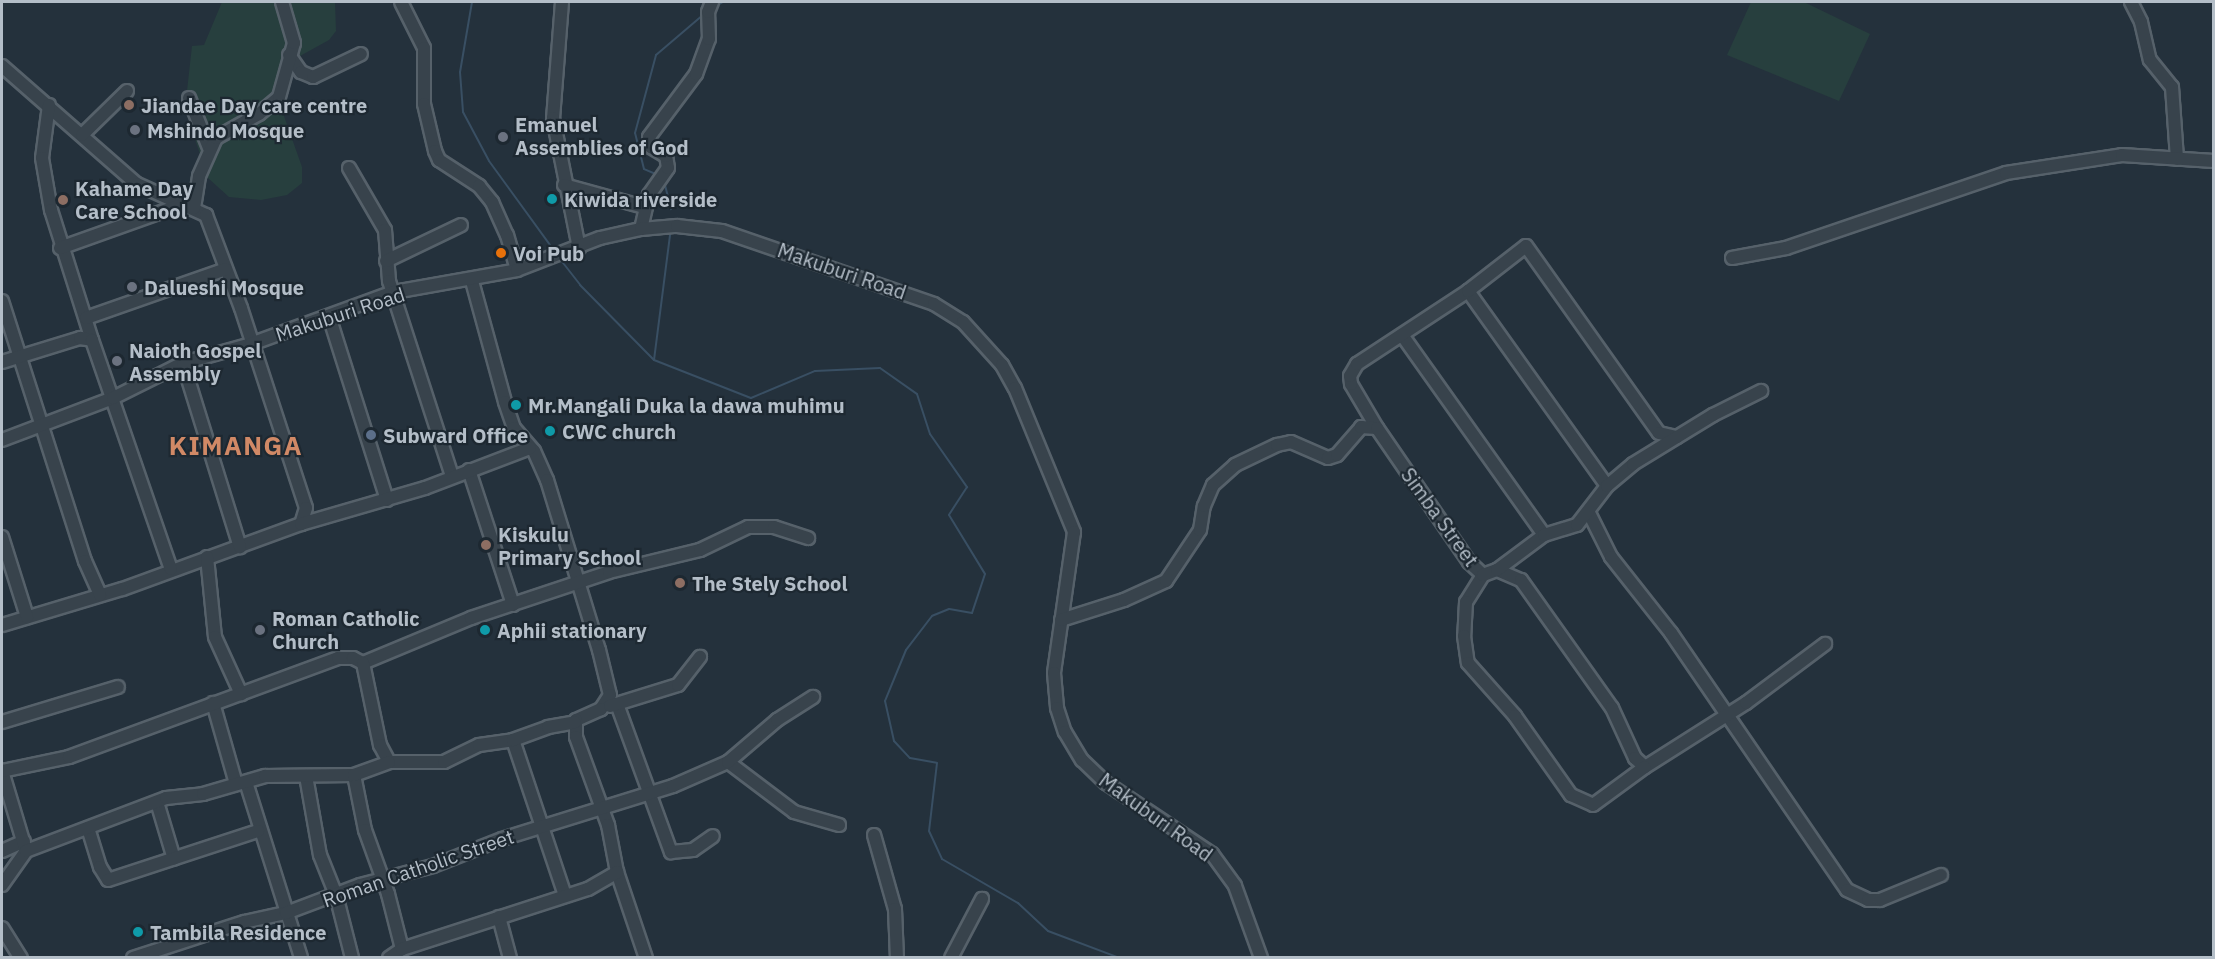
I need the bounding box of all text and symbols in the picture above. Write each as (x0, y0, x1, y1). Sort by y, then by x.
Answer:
place label: Jiandae Day care centre (141, 93, 367, 117)
marker: Jiandae Day care centre (122, 98, 136, 112)
place label: Emanuel Assemblies of God (515, 113, 689, 160)
place label: Mshindo Mosque (147, 118, 304, 142)
marker: Mshindo Mosque (128, 123, 142, 137)
marker: Emanuel Assemblies of God (496, 130, 510, 144)
place label: Kahame Day Care School (75, 176, 193, 223)
place label: Kiwida riverside (564, 187, 717, 211)
marker: Kiwida riverside (545, 192, 559, 206)
marker: Kahame Day Care School (56, 193, 70, 207)
street label: Makuburi Road (774, 238, 910, 304)
place label: Voi Pub (513, 241, 584, 265)
marker: Voi Pub (494, 246, 508, 260)
place label: Dalueshi Mosque (144, 275, 304, 299)
marker: Dalueshi Mosque (125, 280, 139, 294)
street label: Makuburi Road (272, 282, 408, 346)
place label: Naioth Gospel Assembly (129, 338, 261, 385)
marker: Naioth Gospel Assembly (110, 354, 124, 368)
place label: Mr.Mangali Duka la dawa muhimu (528, 393, 845, 417)
marker: Mr.Mangali Duka la dawa muhimu (509, 398, 523, 412)
place label: CWC church (562, 419, 676, 443)
place label: Subward Office (383, 423, 528, 447)
marker: CWC church (543, 424, 557, 438)
marker: Subward Office (364, 428, 378, 442)
district label: KIMANGA (169, 430, 303, 462)
street label: Simba Street (1396, 463, 1484, 571)
place label: Kiskulu Primary School (498, 522, 641, 569)
marker: Kiskulu Primary School (479, 538, 493, 552)
place label: The Stely School (692, 571, 847, 595)
marker: The Stely School (673, 576, 687, 590)
place label: Roman Catholic Church (272, 606, 420, 653)
place label: Aphii stationary (497, 618, 647, 642)
marker: Roman Catholic Church (253, 623, 267, 637)
marker: Aphii stationary (478, 623, 492, 637)
street label: Makuburi Road (1094, 768, 1218, 866)
street label: Roman Catholic Street (319, 824, 517, 912)
place label: Tambila Residence (150, 920, 327, 944)
marker: Tambila Residence (131, 925, 145, 939)

